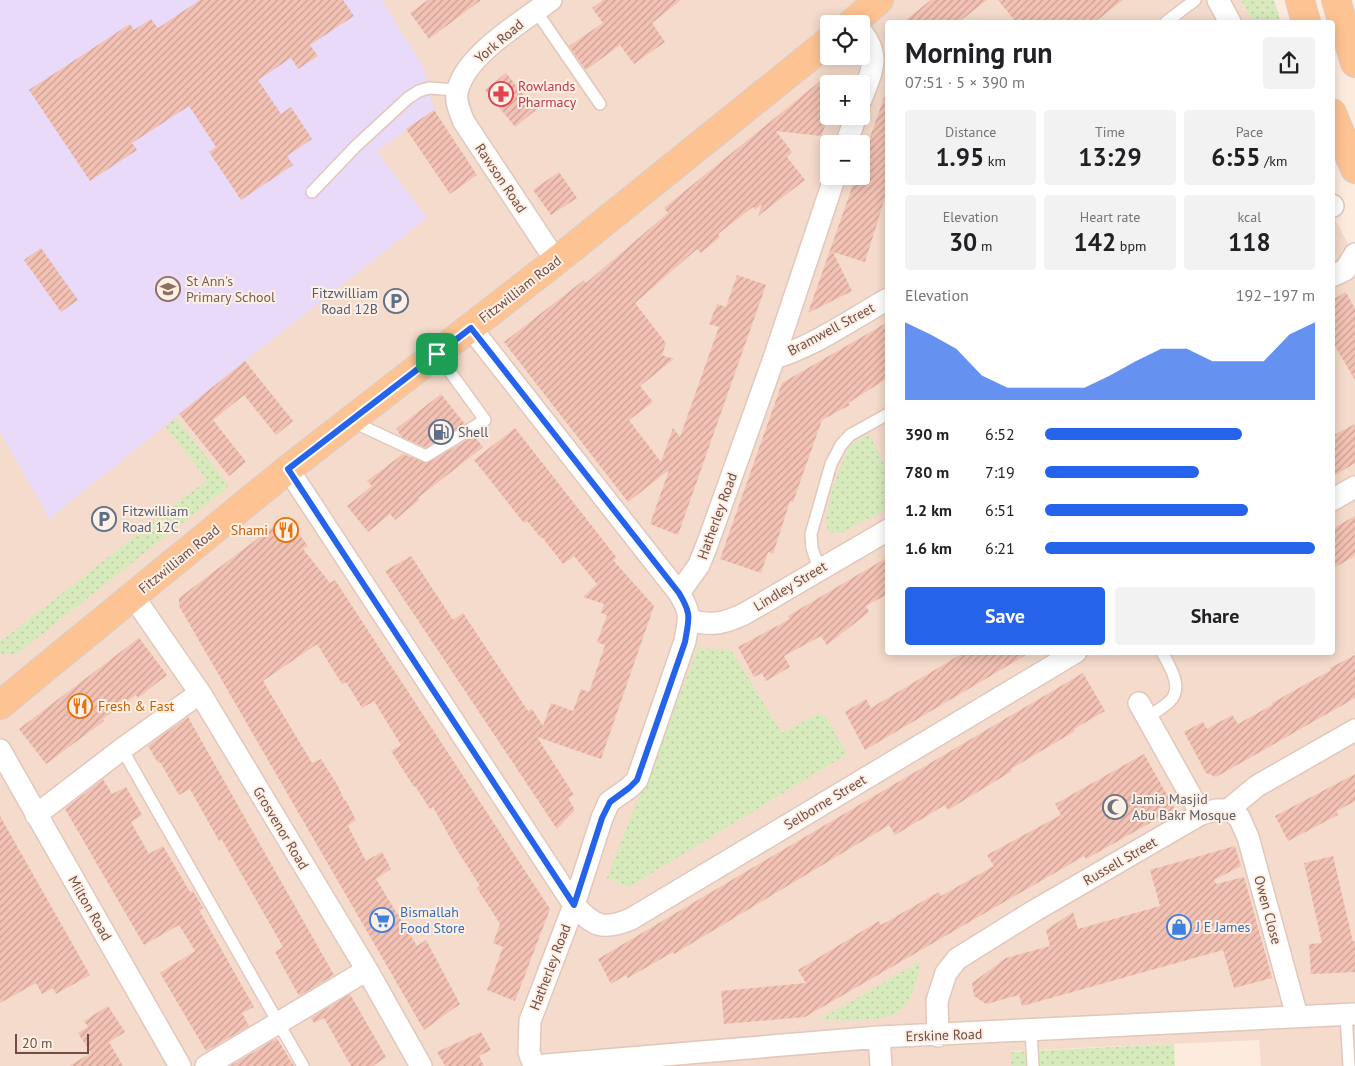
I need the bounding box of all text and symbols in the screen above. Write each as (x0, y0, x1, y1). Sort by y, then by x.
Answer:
street label: York Road (471, 15, 527, 67)
map controls (820, 15, 870, 185)
button: locate (820, 15, 870, 65)
text: Morning run (905, 34, 1053, 71)
button: share (1263, 37, 1315, 89)
text: 07:51 · 5 × 390 m (905, 72, 1025, 92)
button: + (820, 75, 870, 125)
place label: Rowlands Pharmacy (518, 77, 577, 111)
pharmacy icon: Rowlands Pharmacy (488, 81, 514, 107)
text: Distance (945, 123, 996, 141)
text: Time (1095, 123, 1125, 141)
text: Pace (1236, 123, 1263, 141)
button: − (820, 135, 870, 185)
street label: Rawson Road (471, 140, 531, 216)
text: 1.95 (935, 141, 984, 173)
text: 13:29 (1078, 141, 1142, 173)
text: 6:55 (1211, 141, 1261, 173)
text: km (984, 152, 1006, 170)
text: /km (1261, 152, 1287, 170)
text: Elevation (943, 208, 999, 226)
text: Heart rate (1080, 208, 1140, 226)
text: kcal (1237, 208, 1261, 226)
text: 30 (949, 226, 977, 258)
text: 142 (1074, 226, 1116, 258)
text: 118 (1228, 226, 1271, 258)
text: m (977, 237, 992, 255)
text: bpm (1116, 237, 1146, 255)
street label: Fitzwilliam Road (475, 251, 565, 327)
place label: St Ann's Primary School (186, 272, 275, 306)
school or university icon: St Ann's Primary School (155, 276, 181, 302)
place label: Fitzwilliam Road 12B (312, 284, 378, 318)
text: Elevation (905, 285, 969, 305)
text: 192–197 m (1236, 285, 1315, 305)
parking icon: Fitzwilliam Road 12B (383, 288, 409, 314)
street label: Bramwell Street (784, 298, 878, 360)
pin (416, 333, 458, 375)
icon: arrive (423, 340, 451, 368)
fuel station icon: Shell (428, 419, 454, 445)
place label: Shell (458, 423, 488, 441)
text: 390 m (905, 424, 949, 444)
text: 6:52 (985, 424, 1015, 444)
text: 780 m (905, 462, 949, 482)
text: 7:19 (985, 462, 1015, 482)
street label: Hatherley Road (693, 470, 741, 562)
text: 1.2 km (905, 500, 952, 520)
text: 6:51 (985, 500, 1015, 520)
place label: Fitzwilliam Road 12C (122, 502, 188, 536)
parking icon: Fitzwilliam Road 12C (91, 506, 117, 532)
restaurant icon: Shami (273, 517, 299, 543)
street label: Fitzwilliam Road (135, 521, 223, 597)
place label: Shami (231, 521, 268, 539)
text: 1.6 km (905, 538, 952, 558)
text: 6:21 (985, 538, 1015, 558)
street label: Lindley Street (750, 557, 830, 615)
button: Save (905, 587, 1105, 645)
button: Share (1115, 587, 1315, 645)
restaurant icon: Fresh & Fast (67, 693, 93, 719)
place label: Fresh & Fast (98, 697, 175, 715)
street label: Selborne Street (781, 770, 870, 834)
street label: Grosvenor Road (249, 783, 313, 873)
place label: Jamia Masjid Abu Bakr Mosque (1131, 790, 1236, 824)
mosque icon: Jamia Masjid Abu Bakr Mosque (1102, 794, 1128, 820)
street label: Russell Street (1080, 833, 1160, 889)
street label: Milton Road (64, 872, 116, 944)
street label: Owen Close (1250, 873, 1286, 947)
place label: Bismallah Food Store (400, 903, 465, 937)
supermarket icon: Bismallah Food Store (369, 907, 395, 933)
shop icon: J E James (1166, 914, 1192, 940)
place label: J E James (1195, 918, 1251, 936)
street label: Hatherley Road (525, 921, 575, 1013)
street label: Erskine Road (905, 1025, 983, 1045)
scale bar (15, 1031, 89, 1054)
text: 20 m (22, 1034, 52, 1052)

